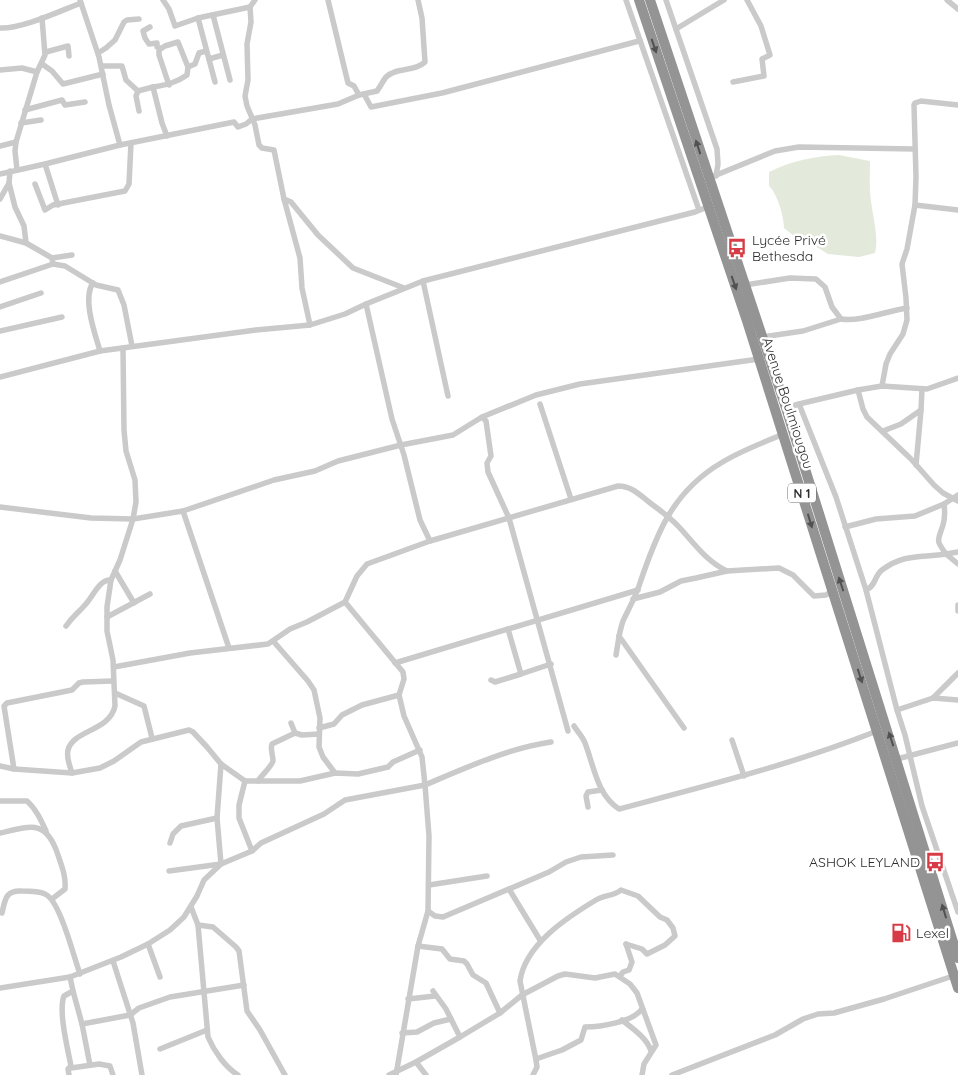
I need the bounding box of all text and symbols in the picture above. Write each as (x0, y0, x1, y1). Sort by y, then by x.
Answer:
one-way arrow (651, 39, 659, 54)
one-way arrow (694, 139, 702, 154)
place label: Lycée Privé Bethesda (752, 231, 826, 265)
bus stop icon: Lycée Privé Bethesda (726, 237, 748, 259)
one-way arrow (731, 276, 739, 291)
street label: Avenue Boulmiougou (758, 335, 818, 471)
road number: N 1 (788, 483, 816, 502)
one-way arrow (807, 514, 815, 529)
one-way arrow (837, 576, 845, 591)
one-way arrow (856, 669, 864, 684)
one-way arrow (886, 731, 894, 746)
bus stop icon: ASHOK LEYLAND (924, 851, 946, 873)
place label: ASHOK LEYLAND (809, 853, 920, 871)
one-way arrow (940, 903, 948, 918)
fuel station icon: Lexel (890, 922, 912, 944)
place label: Lexel (916, 924, 949, 942)

